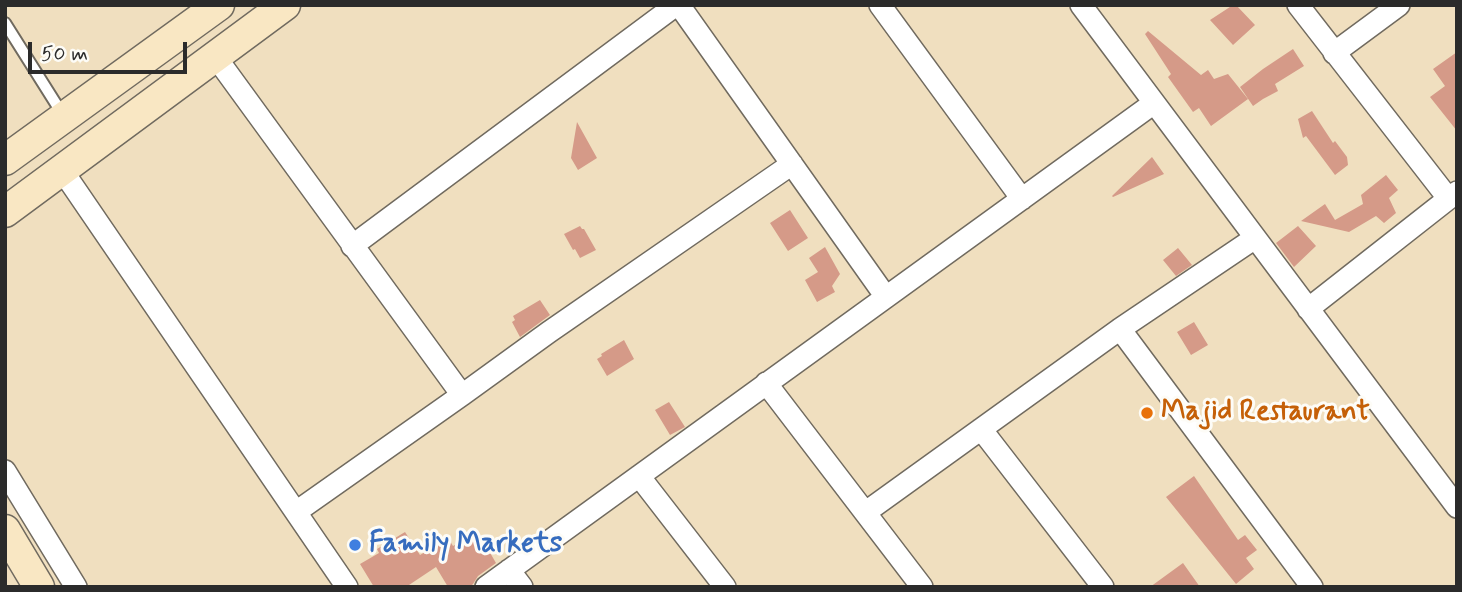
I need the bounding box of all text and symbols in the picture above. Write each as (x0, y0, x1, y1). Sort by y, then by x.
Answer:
scale bar (32, 28, 191, 72)
text: 50 m (41, 40, 88, 68)
place label: Majid Restaurant (1161, 396, 1370, 430)
marker: Majid Restaurant (1139, 405, 1155, 421)
place label: Family Markets (369, 528, 562, 562)
marker: Family Markets (347, 537, 363, 553)

